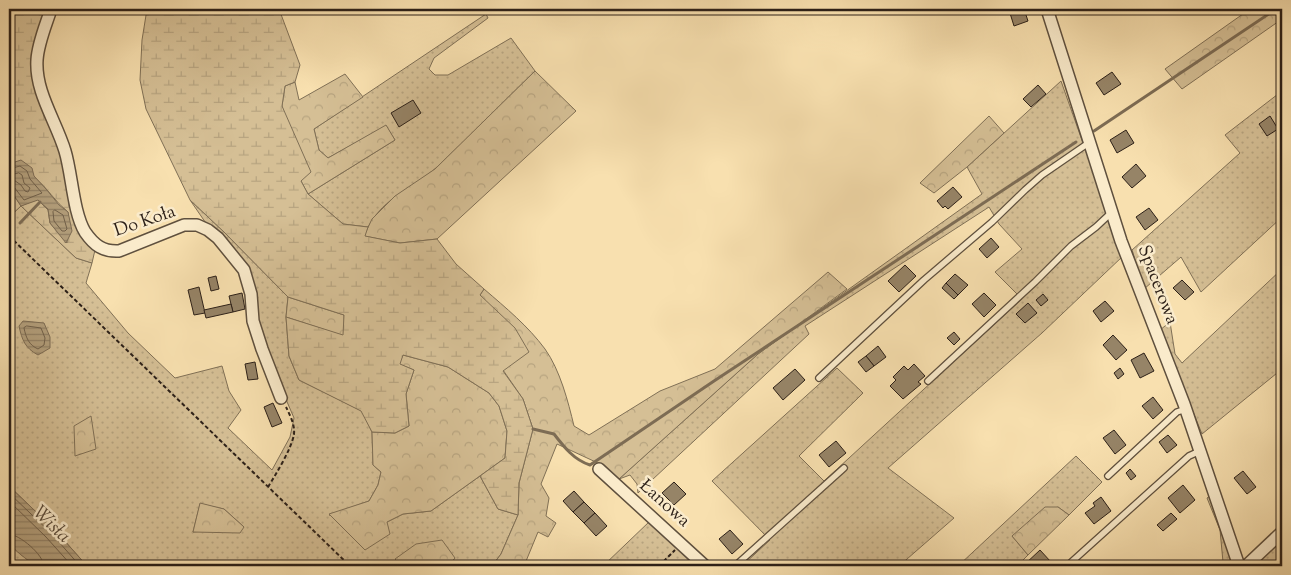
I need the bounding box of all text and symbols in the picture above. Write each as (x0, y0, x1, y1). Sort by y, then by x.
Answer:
street label: Do Koła (111, 199, 179, 245)
street label: Spacerowa (1130, 242, 1184, 328)
street label: Łanowa (633, 474, 695, 534)
water label: Wisła (26, 500, 76, 550)

